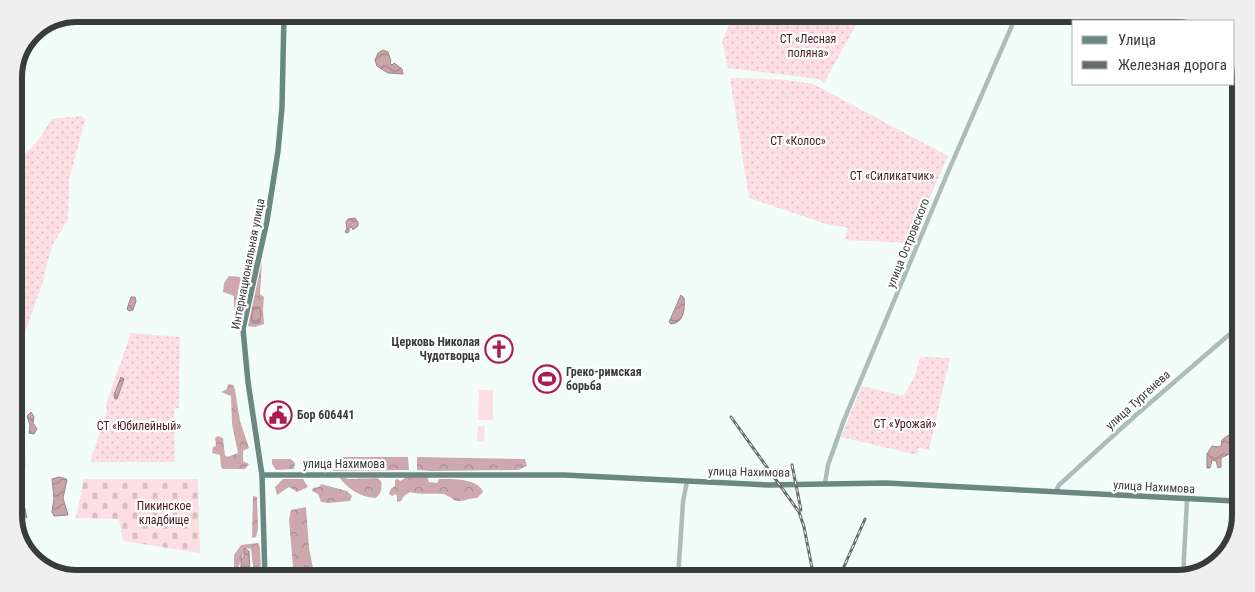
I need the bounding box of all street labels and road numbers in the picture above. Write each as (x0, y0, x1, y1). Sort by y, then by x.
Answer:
street label: улица Островского (884, 196, 932, 290)
street label: Интернациональная улица (228, 197, 268, 331)
street label: улица Тургенева (1103, 367, 1173, 433)
street label: улица Нахимова (303, 457, 385, 471)
street label: улица Нахимова (708, 464, 790, 480)
street label: улица Нахимова (1113, 478, 1196, 496)

